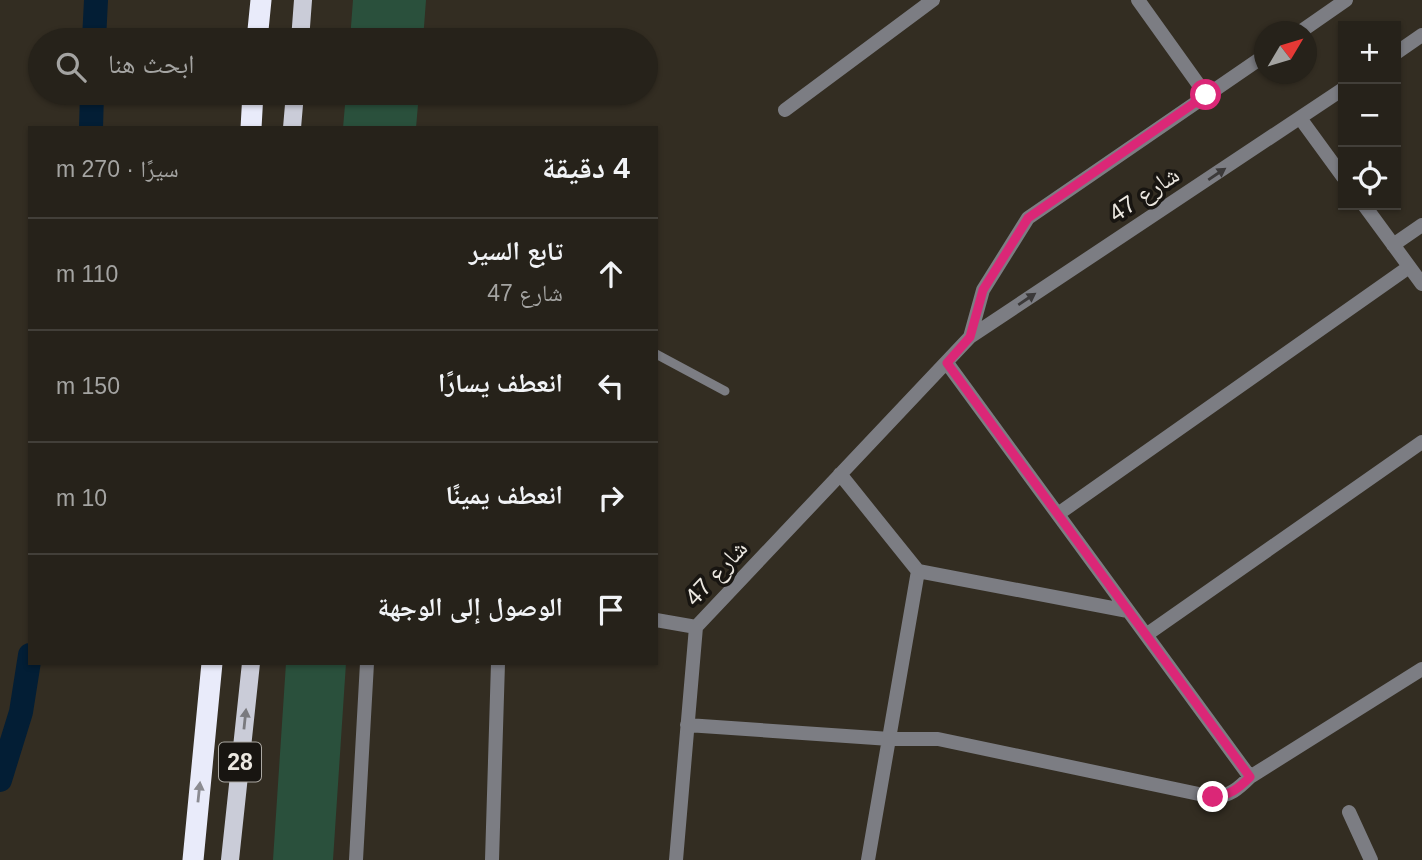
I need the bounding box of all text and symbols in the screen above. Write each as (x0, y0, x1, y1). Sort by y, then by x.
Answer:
north arrow (1254, 21, 1317, 84)
map controls (1338, 21, 1401, 210)
button: + (1338, 21, 1401, 84)
search box (28, 28, 658, 105)
icon: search (52, 48, 90, 86)
text: ابحث هنا (108, 49, 195, 79)
route start (1190, 79, 1221, 110)
button: − (1338, 84, 1401, 147)
button: locate (1338, 147, 1401, 210)
text: 4 دقيقة (542, 151, 630, 184)
text: سيرًا · 270 m (56, 156, 179, 182)
street label: شارع 47 (1103, 160, 1185, 229)
one-way arrow (1207, 167, 1227, 180)
text: تابع السير (469, 236, 563, 266)
icon: ahead (592, 255, 630, 293)
text: 110 m (56, 261, 118, 287)
text: شارع 47 (487, 280, 563, 306)
one-way arrow (1018, 292, 1036, 306)
icon: left (592, 367, 630, 405)
text: انعطف يسارًا (438, 368, 563, 398)
text: 150 m (56, 373, 120, 399)
icon: right (592, 479, 630, 517)
text: انعطف يمينًا (446, 480, 563, 510)
text: 10 m (56, 485, 107, 511)
street label: شارع 47 (679, 535, 754, 612)
icon: arrive (592, 591, 630, 629)
text: الوصول إلى الوجهة (378, 592, 563, 622)
one-way arrow (240, 708, 251, 730)
road number: 28 (219, 742, 261, 782)
one-way arrow (194, 781, 205, 803)
route end (1197, 781, 1228, 812)

